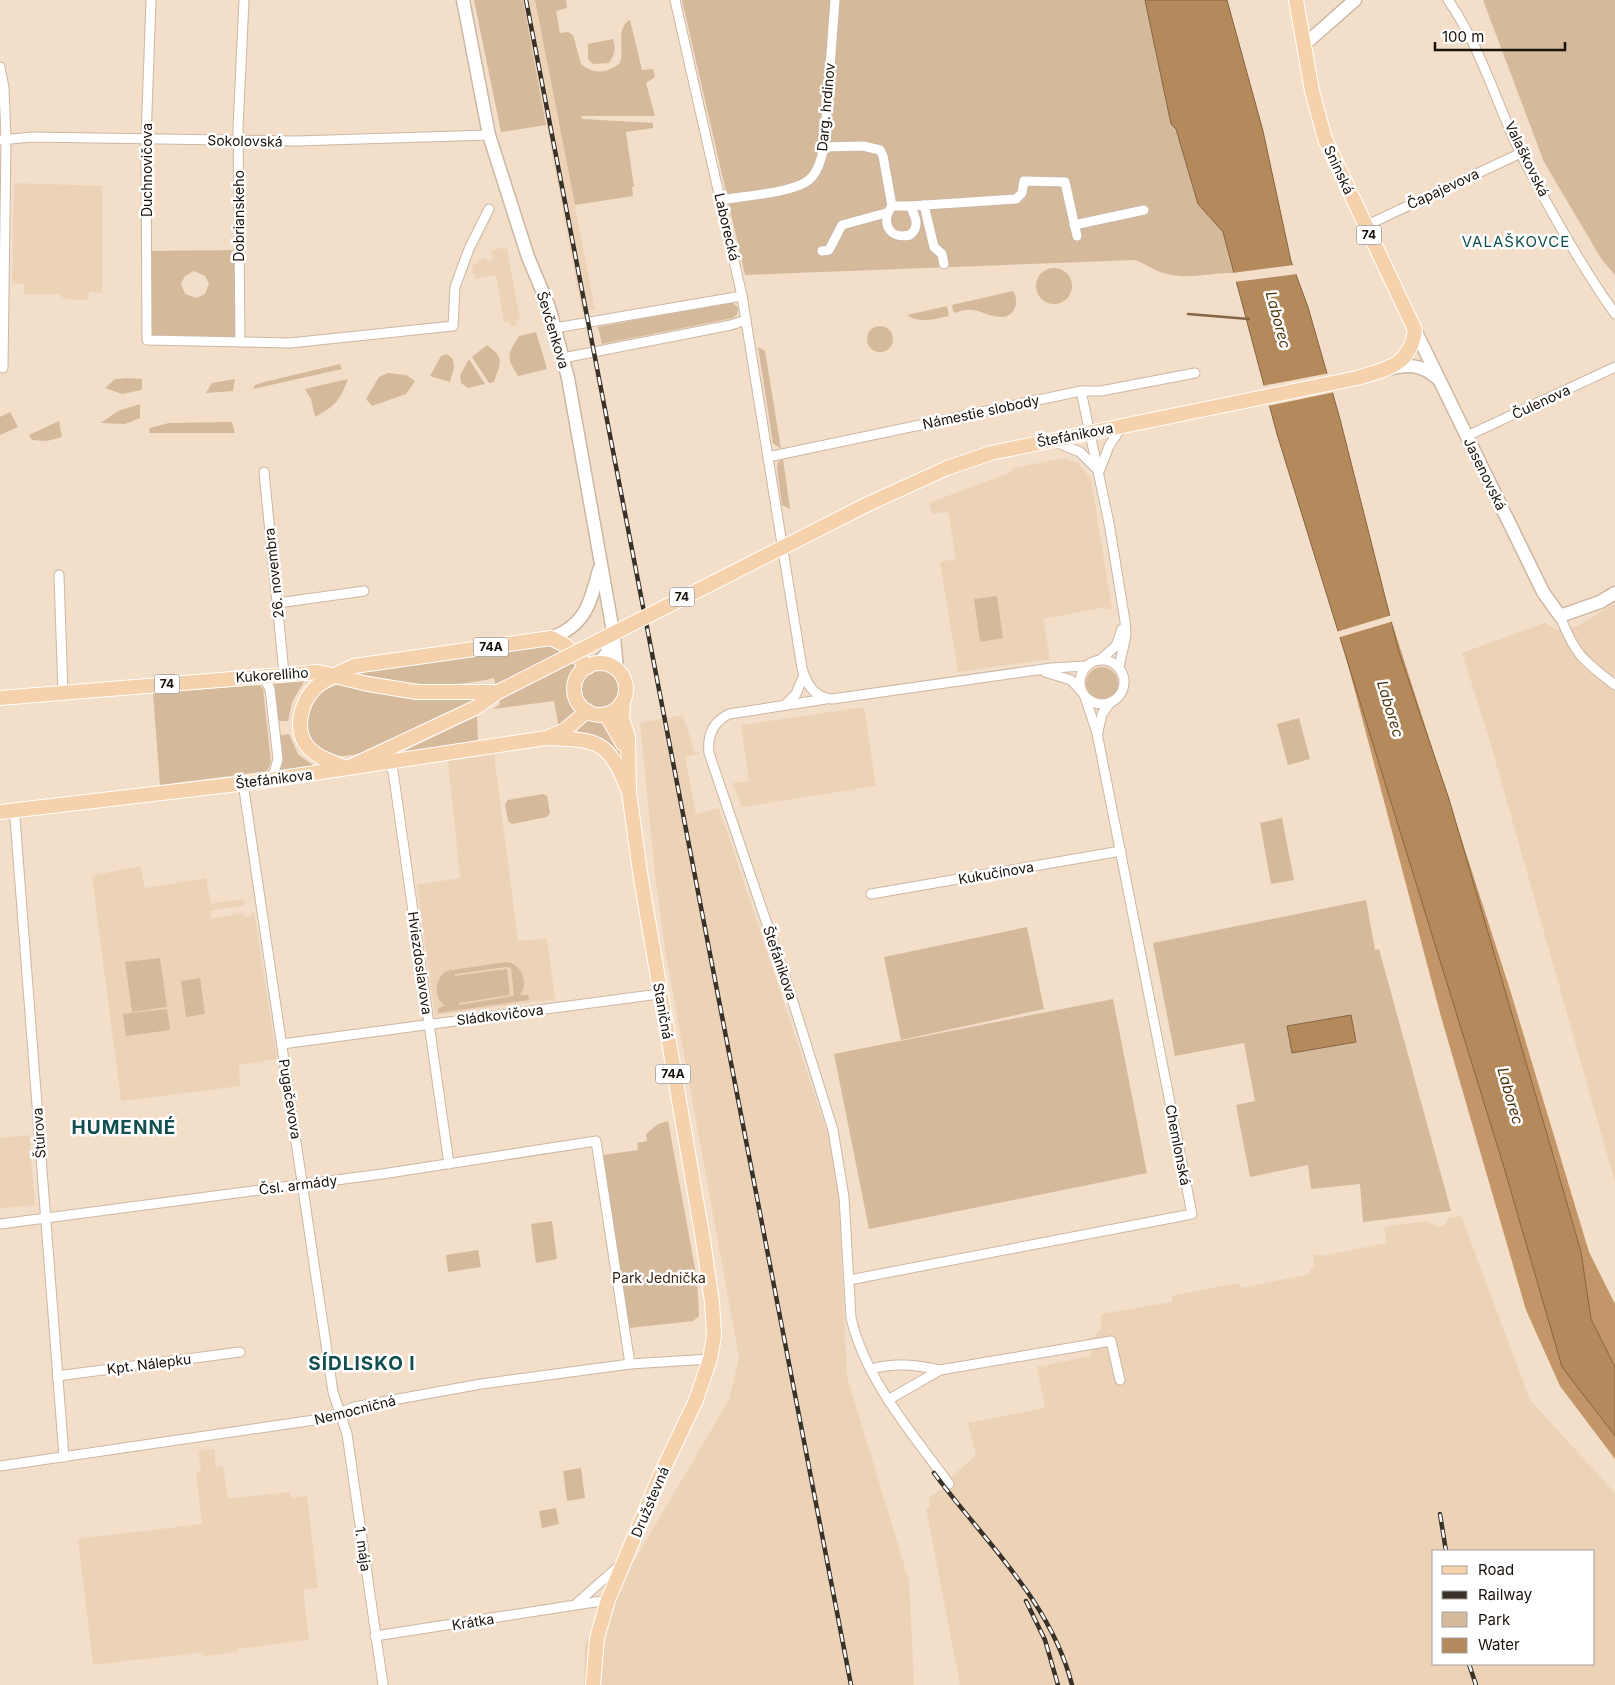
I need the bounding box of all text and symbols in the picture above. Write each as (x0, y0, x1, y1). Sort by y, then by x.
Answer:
scale bar (1435, 20, 1565, 52)
text: 100 m (1442, 27, 1484, 46)
street label: Darg. hrdinov (813, 62, 838, 152)
street label: Valaškovská (1502, 118, 1553, 199)
street label: Duchnovičova (138, 123, 155, 217)
street label: Sokolovská (207, 131, 283, 150)
street label: Sninská (1321, 143, 1358, 197)
street label: Čapajevova (1404, 165, 1481, 213)
street label: Dobrianskeho (230, 170, 247, 262)
street label: Laborecká (711, 191, 744, 263)
road number: 74 (1356, 226, 1382, 244)
district label: VALAŠKOVCE (1462, 232, 1570, 251)
street label: Ševčenkova (534, 289, 573, 371)
water label: Laborec (1262, 289, 1295, 351)
street label: Čulenova (1509, 381, 1573, 422)
street label: Námestie slobody (921, 391, 1041, 432)
street label: Štefánikova (1035, 419, 1114, 450)
street label: Jasenovská (1461, 435, 1510, 513)
street label: 26. novembra (260, 527, 287, 619)
road number: 74 (670, 588, 694, 606)
road number: 74A (474, 638, 508, 656)
street label: Kukorelliho (235, 663, 309, 686)
road number: 74 (154, 674, 180, 694)
water label: Laborec (1373, 678, 1408, 740)
street label: Štefánikova (235, 765, 313, 792)
street label: Kukučínova (957, 857, 1035, 888)
street label: Hviezdoslavova (405, 910, 436, 1016)
street label: Štefánikova (760, 924, 801, 1002)
street label: Staničná (650, 981, 677, 1041)
street label: Sládkovičova (456, 1001, 544, 1028)
street label: Pugačevova (276, 1058, 305, 1140)
road number: 74A (656, 1064, 690, 1084)
water label: Laborec (1493, 1065, 1528, 1127)
street label: Chemlonská (1162, 1103, 1195, 1187)
street label: Štúrova (28, 1107, 49, 1159)
district label: HUMENNÉ (72, 1116, 176, 1139)
street label: Čsl. armády (258, 1171, 338, 1198)
park label: Park Jednička (612, 1269, 706, 1286)
street label: Kpt. Nálepku (106, 1350, 192, 1377)
district label: SÍDLISKO I (308, 1352, 416, 1375)
street label: Nemocničná (312, 1391, 397, 1428)
street label: Družstevná (627, 1464, 672, 1540)
street label: 1. mája (352, 1525, 375, 1572)
legend (1432, 1550, 1595, 1665)
text: Road (1478, 1560, 1514, 1579)
text: Railway (1478, 1585, 1533, 1604)
street label: Krátka (451, 1610, 495, 1633)
text: Park (1478, 1610, 1511, 1629)
text: Water (1478, 1635, 1520, 1654)

